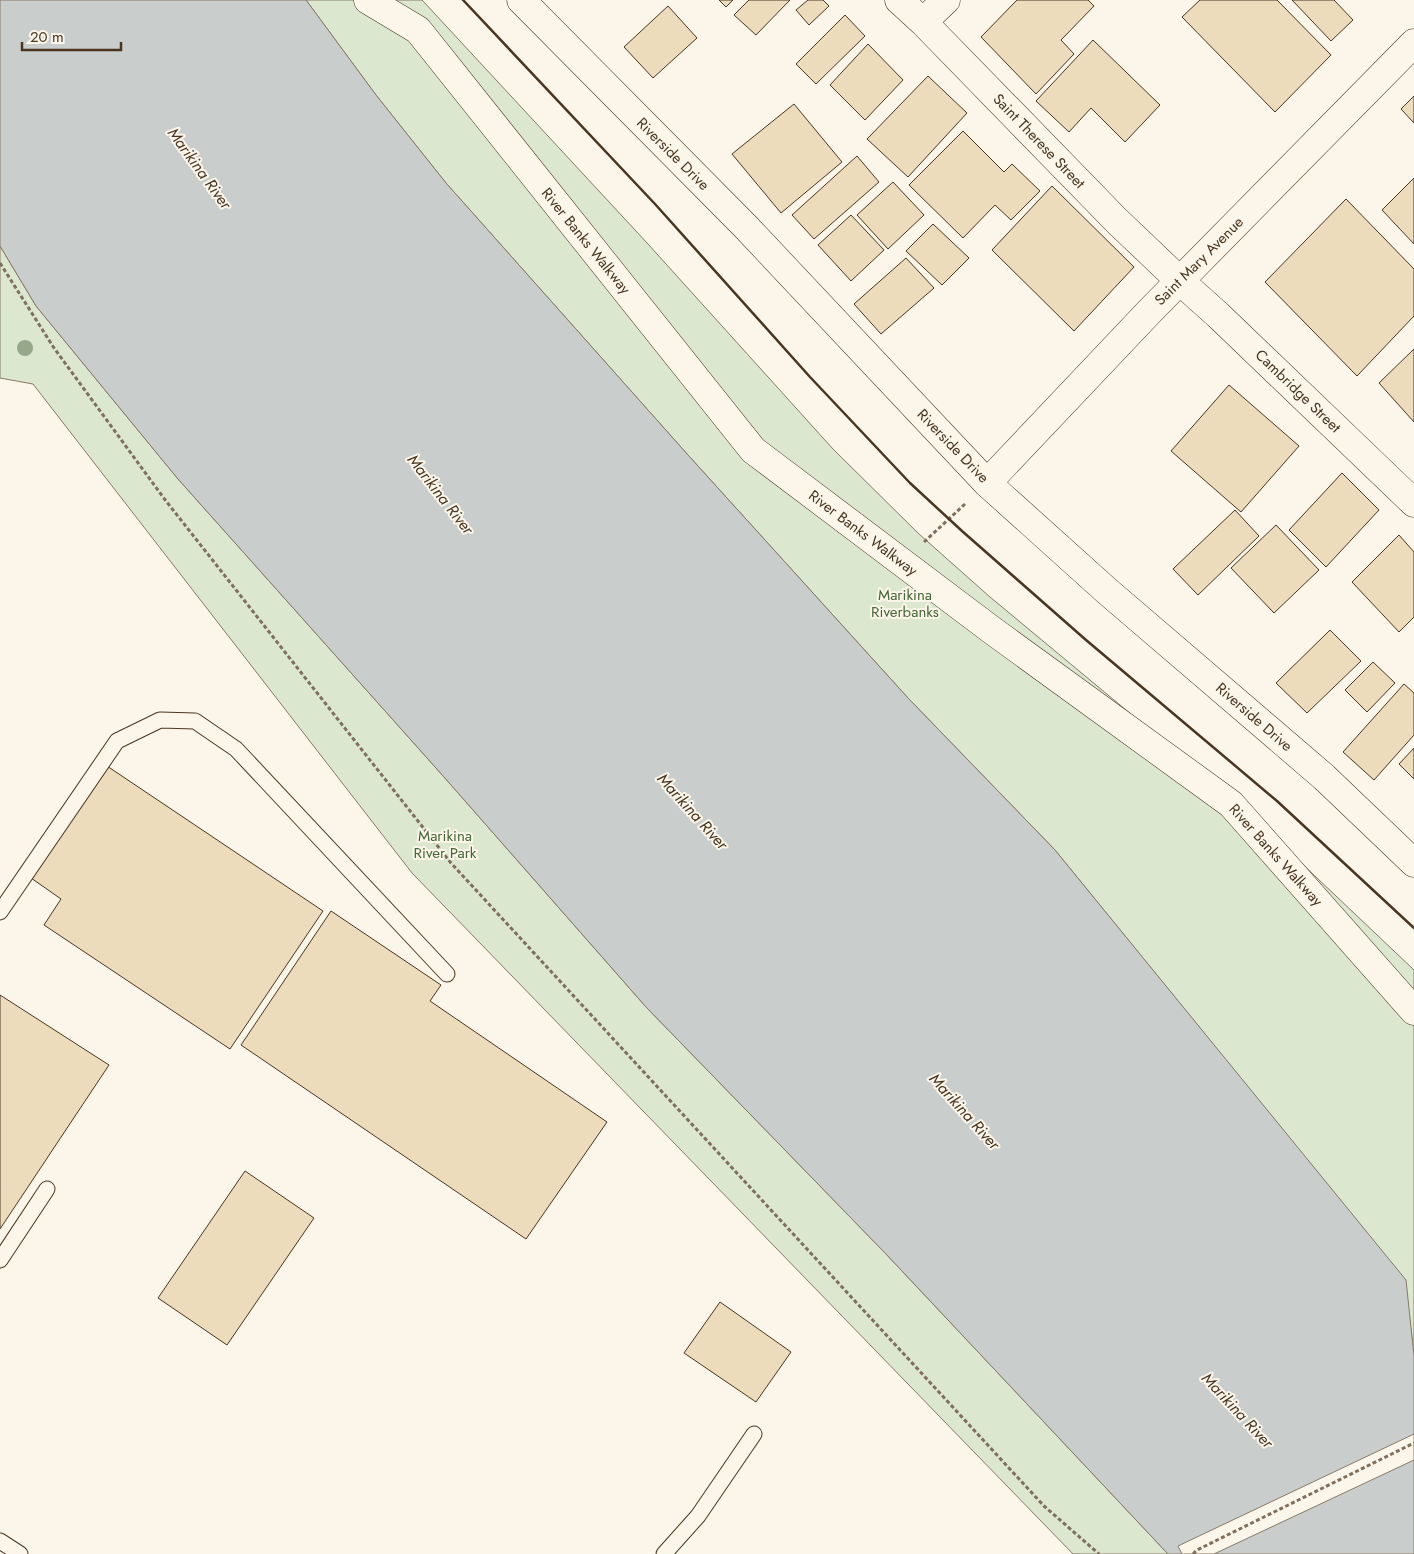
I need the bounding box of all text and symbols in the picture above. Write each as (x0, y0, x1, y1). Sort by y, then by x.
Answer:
scale bar (22, 20, 121, 52)
text: 20 m (30, 26, 64, 48)
street label: Saint Therese Street (988, 89, 1090, 194)
street label: Riverside Drive (631, 112, 715, 196)
water label: Marikina River (162, 123, 238, 215)
street label: River Banks Walkway (536, 183, 636, 299)
street label: Saint Mary Avenue (1149, 211, 1249, 311)
street label: Cambridge Street (1250, 344, 1346, 438)
street label: Riverside Drive (912, 404, 994, 488)
water label: Marikina River (402, 449, 480, 541)
street label: River Banks Walkway (804, 485, 922, 582)
park label: Marikina Riverbanks (871, 584, 939, 623)
street label: Riverside Drive (1211, 677, 1297, 757)
water label: Marikina River (652, 768, 734, 856)
street label: River Banks Walkway (1224, 799, 1328, 911)
park label: Marikina River Park (414, 825, 477, 864)
water label: Marikina River (924, 1068, 1006, 1156)
water label: Marikina River (1196, 1367, 1280, 1455)

